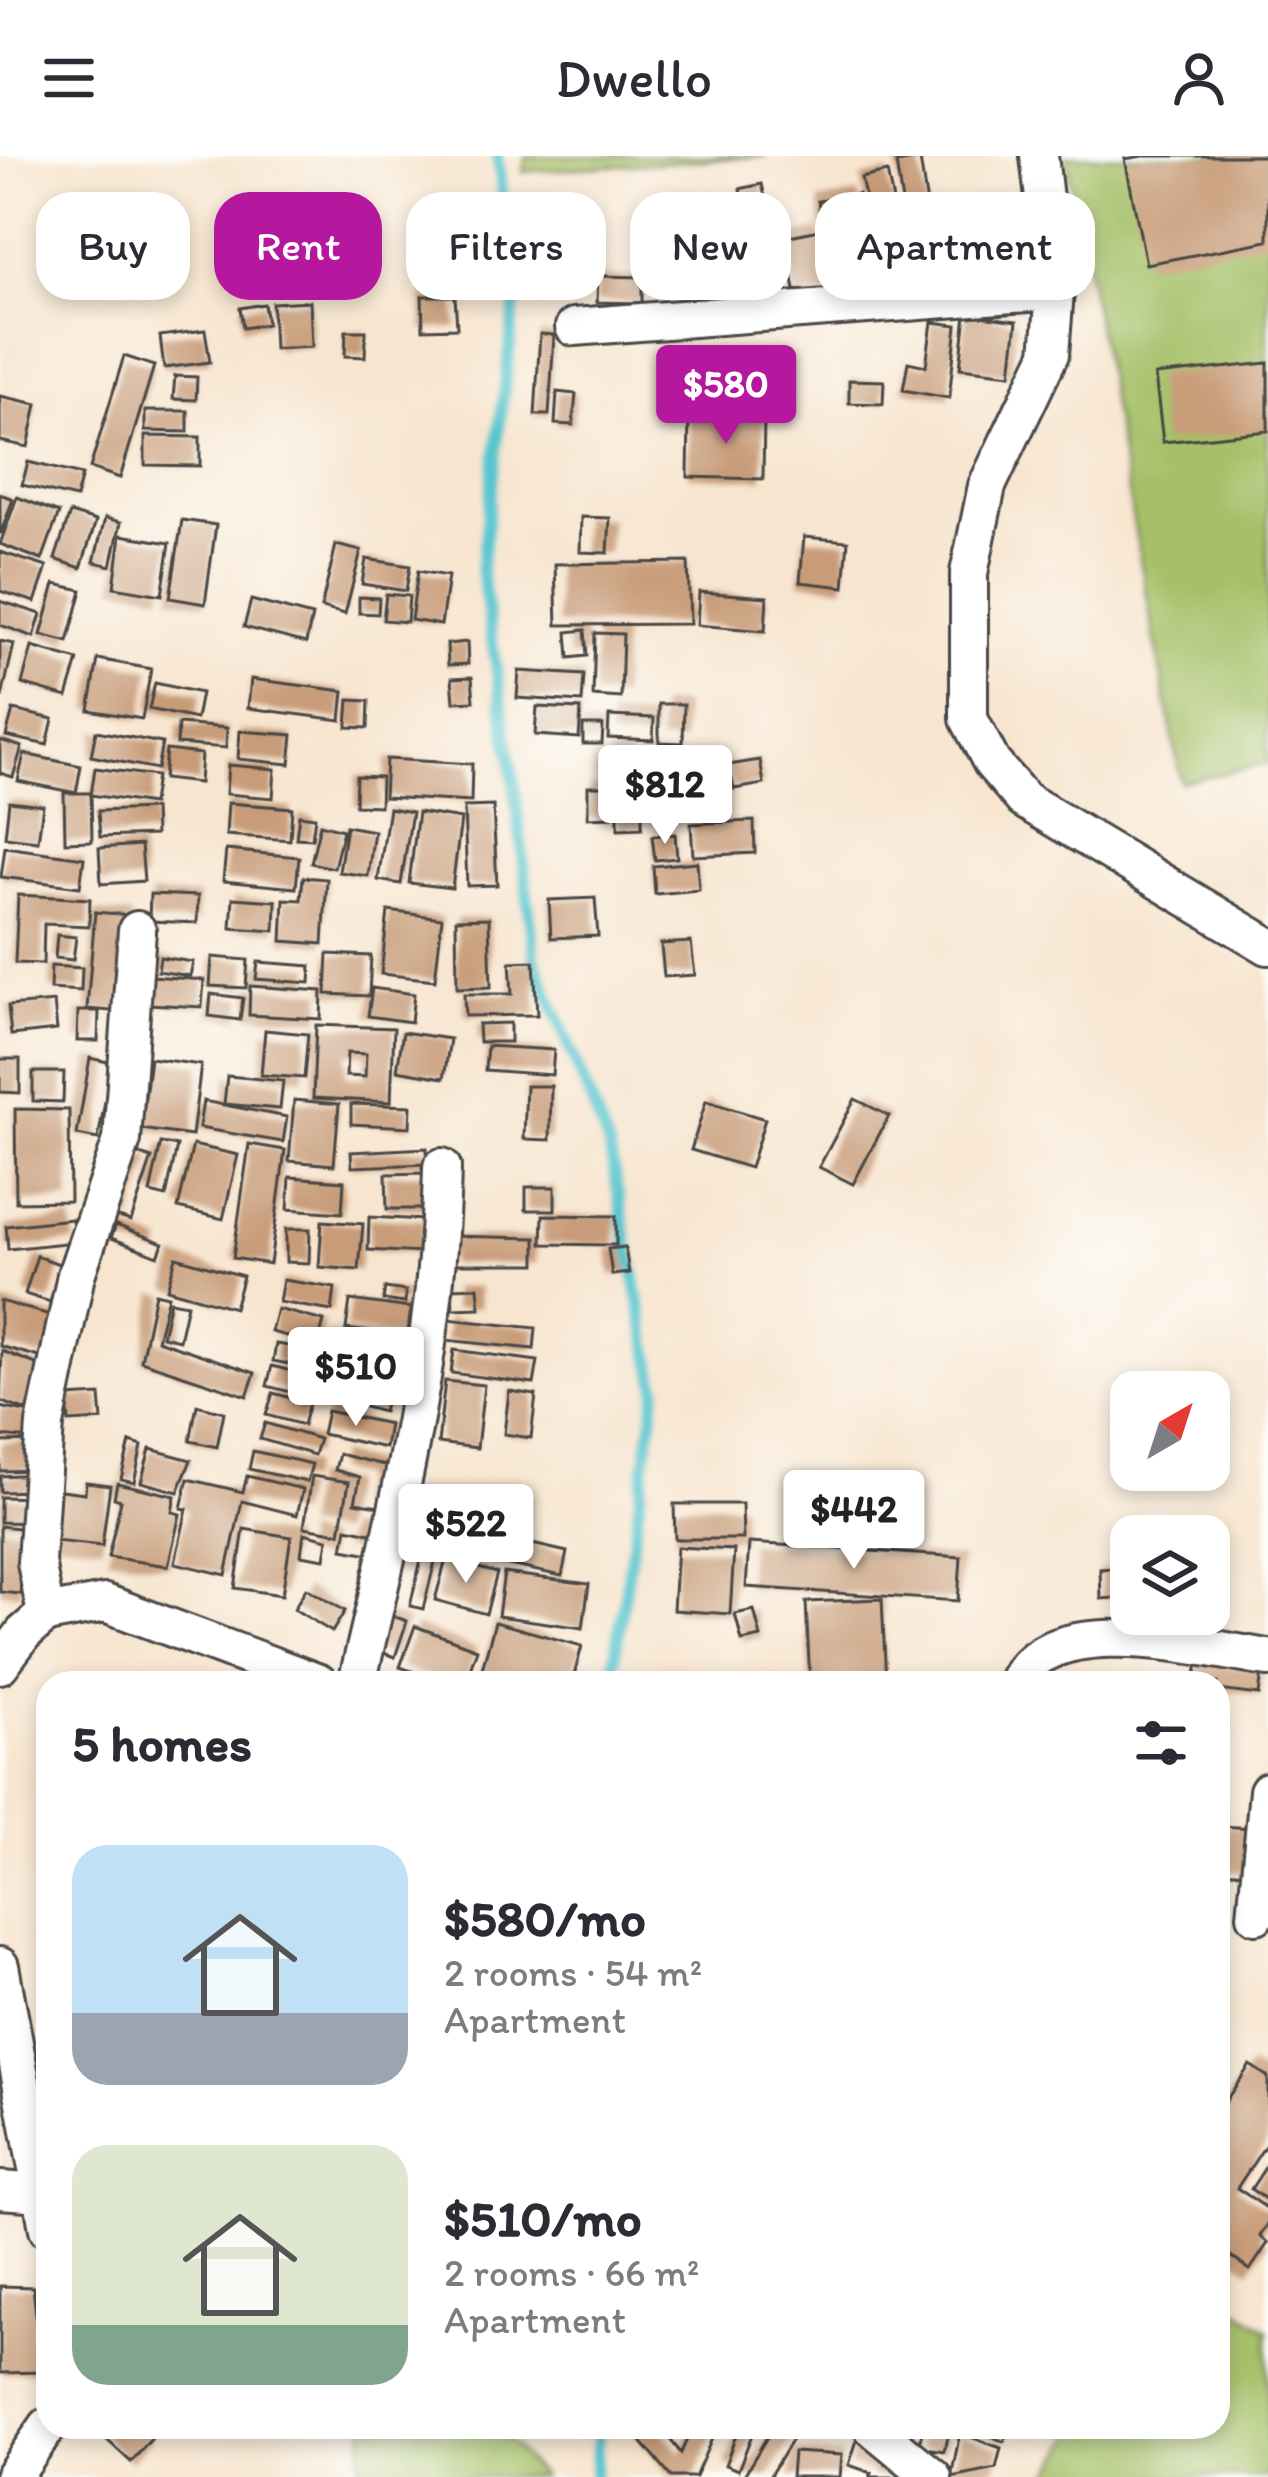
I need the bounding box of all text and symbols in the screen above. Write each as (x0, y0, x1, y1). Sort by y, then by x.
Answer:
icon: menu (36, 45, 102, 111)
icon: person (1166, 45, 1232, 111)
text: Dwello (556, 46, 712, 111)
chip: Buy (36, 192, 190, 300)
chip: Rent (214, 192, 382, 300)
chip: Filters (406, 192, 606, 300)
chip: New (630, 192, 791, 300)
chip: Apartment (815, 192, 1095, 300)
pin: $580 (655, 345, 797, 447)
text: $580 (683, 360, 769, 407)
pin: $812 (594, 745, 736, 847)
text: $812 (625, 760, 705, 807)
pin: $510 (285, 1327, 427, 1429)
text: $510 (315, 1342, 397, 1389)
north arrow (1110, 1371, 1230, 1491)
map controls (1110, 1371, 1230, 1635)
pin: $442 (783, 1470, 925, 1572)
pin: $522 (395, 1484, 537, 1586)
text: $442 (810, 1485, 898, 1532)
text: $522 (425, 1499, 507, 1546)
button: layers (1110, 1515, 1230, 1635)
icon: filters (1128, 1710, 1194, 1776)
text: 5 homes (72, 1713, 252, 1774)
text: $580/mo (444, 1888, 646, 1949)
icon: home (168, 1893, 312, 2037)
text: 2 rooms · 54 m² (444, 1949, 702, 1996)
text: Apartment (444, 1996, 626, 2043)
text: $510/mo (444, 2188, 642, 2249)
icon: home (168, 2193, 312, 2337)
text: 2 rooms · 66 m² (444, 2249, 699, 2296)
text: Apartment (444, 2296, 626, 2343)

